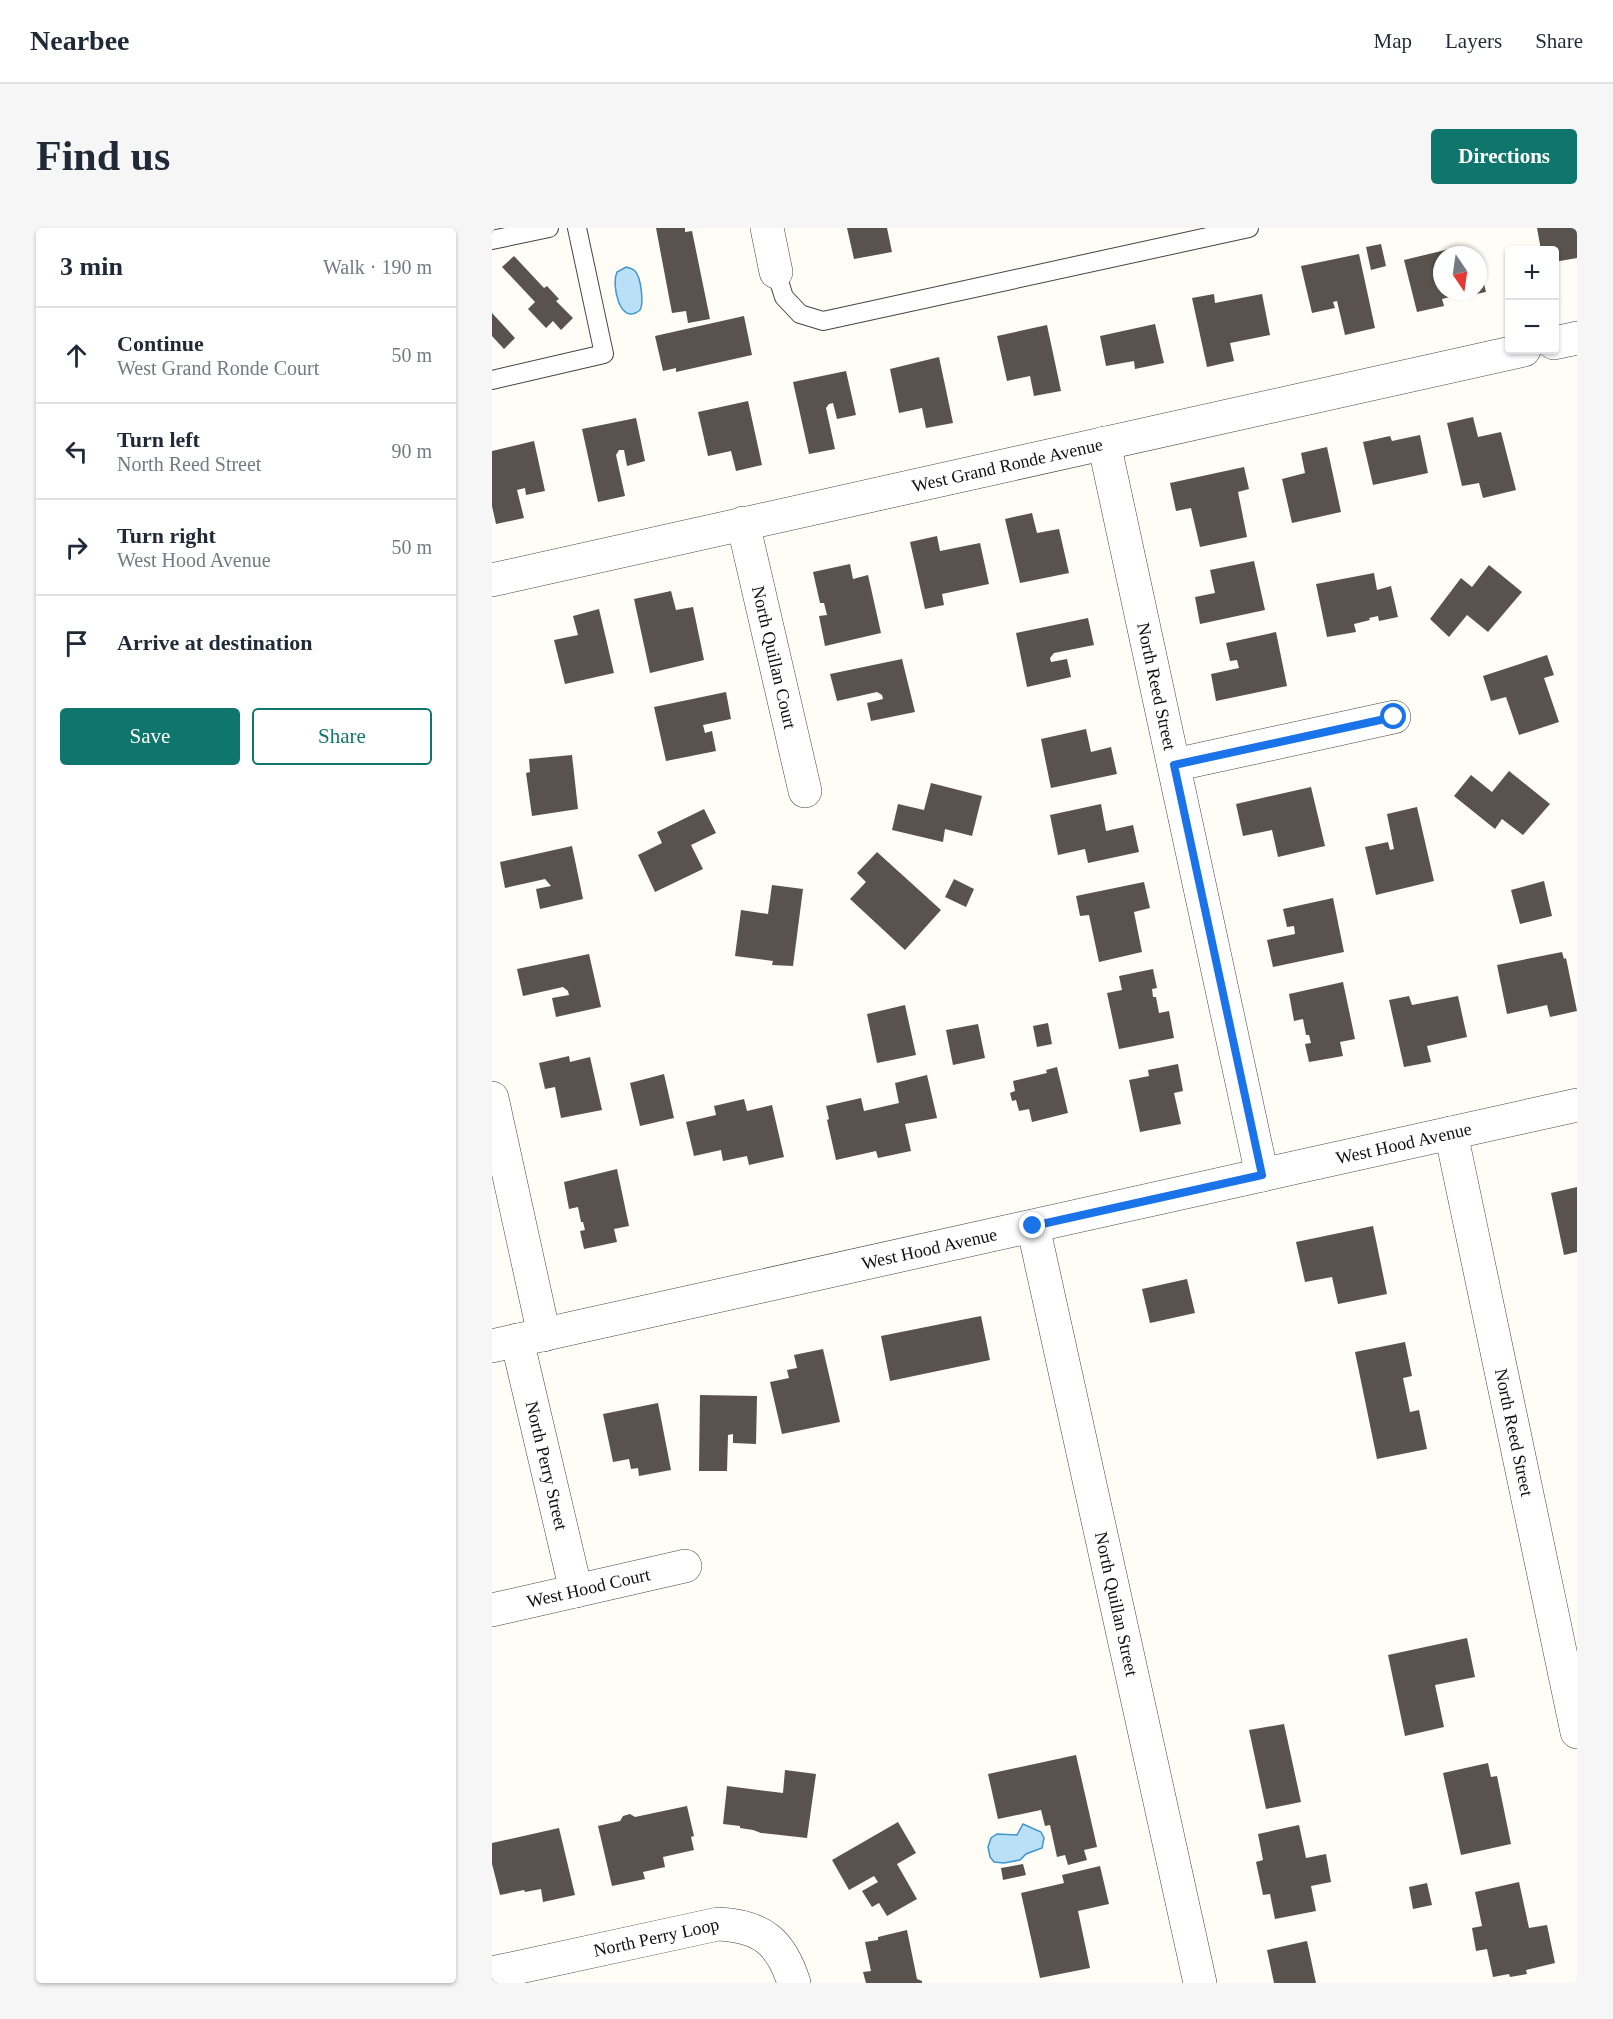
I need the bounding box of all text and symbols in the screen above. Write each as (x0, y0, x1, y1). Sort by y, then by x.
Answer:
text: Nearbee (30, 25, 130, 56)
text: Map (1374, 29, 1412, 53)
text: Layers (1445, 29, 1502, 53)
text: Share (1535, 29, 1583, 53)
button: Directions (1431, 129, 1577, 184)
text: Find us (36, 133, 170, 179)
north arrow (1433, 246, 1487, 300)
map controls (1505, 246, 1559, 354)
button: + (1505, 246, 1559, 300)
text: 3 min (60, 252, 123, 281)
text: Walk · 190 m (323, 256, 432, 278)
button: − (1505, 300, 1559, 354)
text: Continue (117, 331, 204, 356)
icon: ahead (60, 339, 93, 372)
text: 50 m (391, 344, 432, 366)
text: West Grand Ronde Court (117, 357, 319, 379)
text: Turn left (117, 427, 200, 452)
street label: West Grand Ronde Avenue (910, 434, 1105, 496)
icon: left (60, 435, 93, 468)
text: 90 m (391, 440, 432, 462)
text: North Reed Street (117, 453, 261, 475)
text: Turn right (117, 523, 216, 548)
icon: right (60, 531, 93, 564)
text: 50 m (391, 536, 432, 558)
text: West Hood Avenue (117, 549, 271, 571)
street label: North Quillan Court (748, 584, 800, 731)
street label: North Reed Street (1133, 621, 1180, 752)
icon: arrive (60, 627, 93, 660)
text: Arrive at destination (117, 630, 313, 655)
route start (1380, 703, 1406, 729)
button: Save (60, 708, 240, 765)
button: Share (252, 708, 432, 765)
street label: West Hood Avenue (1334, 1119, 1473, 1168)
route end (1019, 1212, 1045, 1238)
street label: West Hood Avenue (860, 1224, 999, 1274)
street label: North Reed Street (1491, 1367, 1537, 1498)
street label: North Perry Street (522, 1399, 571, 1532)
street label: North Quillan Street (1091, 1530, 1142, 1678)
street label: West Hood Court (525, 1564, 652, 1612)
street label: North Perry Loop (592, 1914, 721, 1961)

